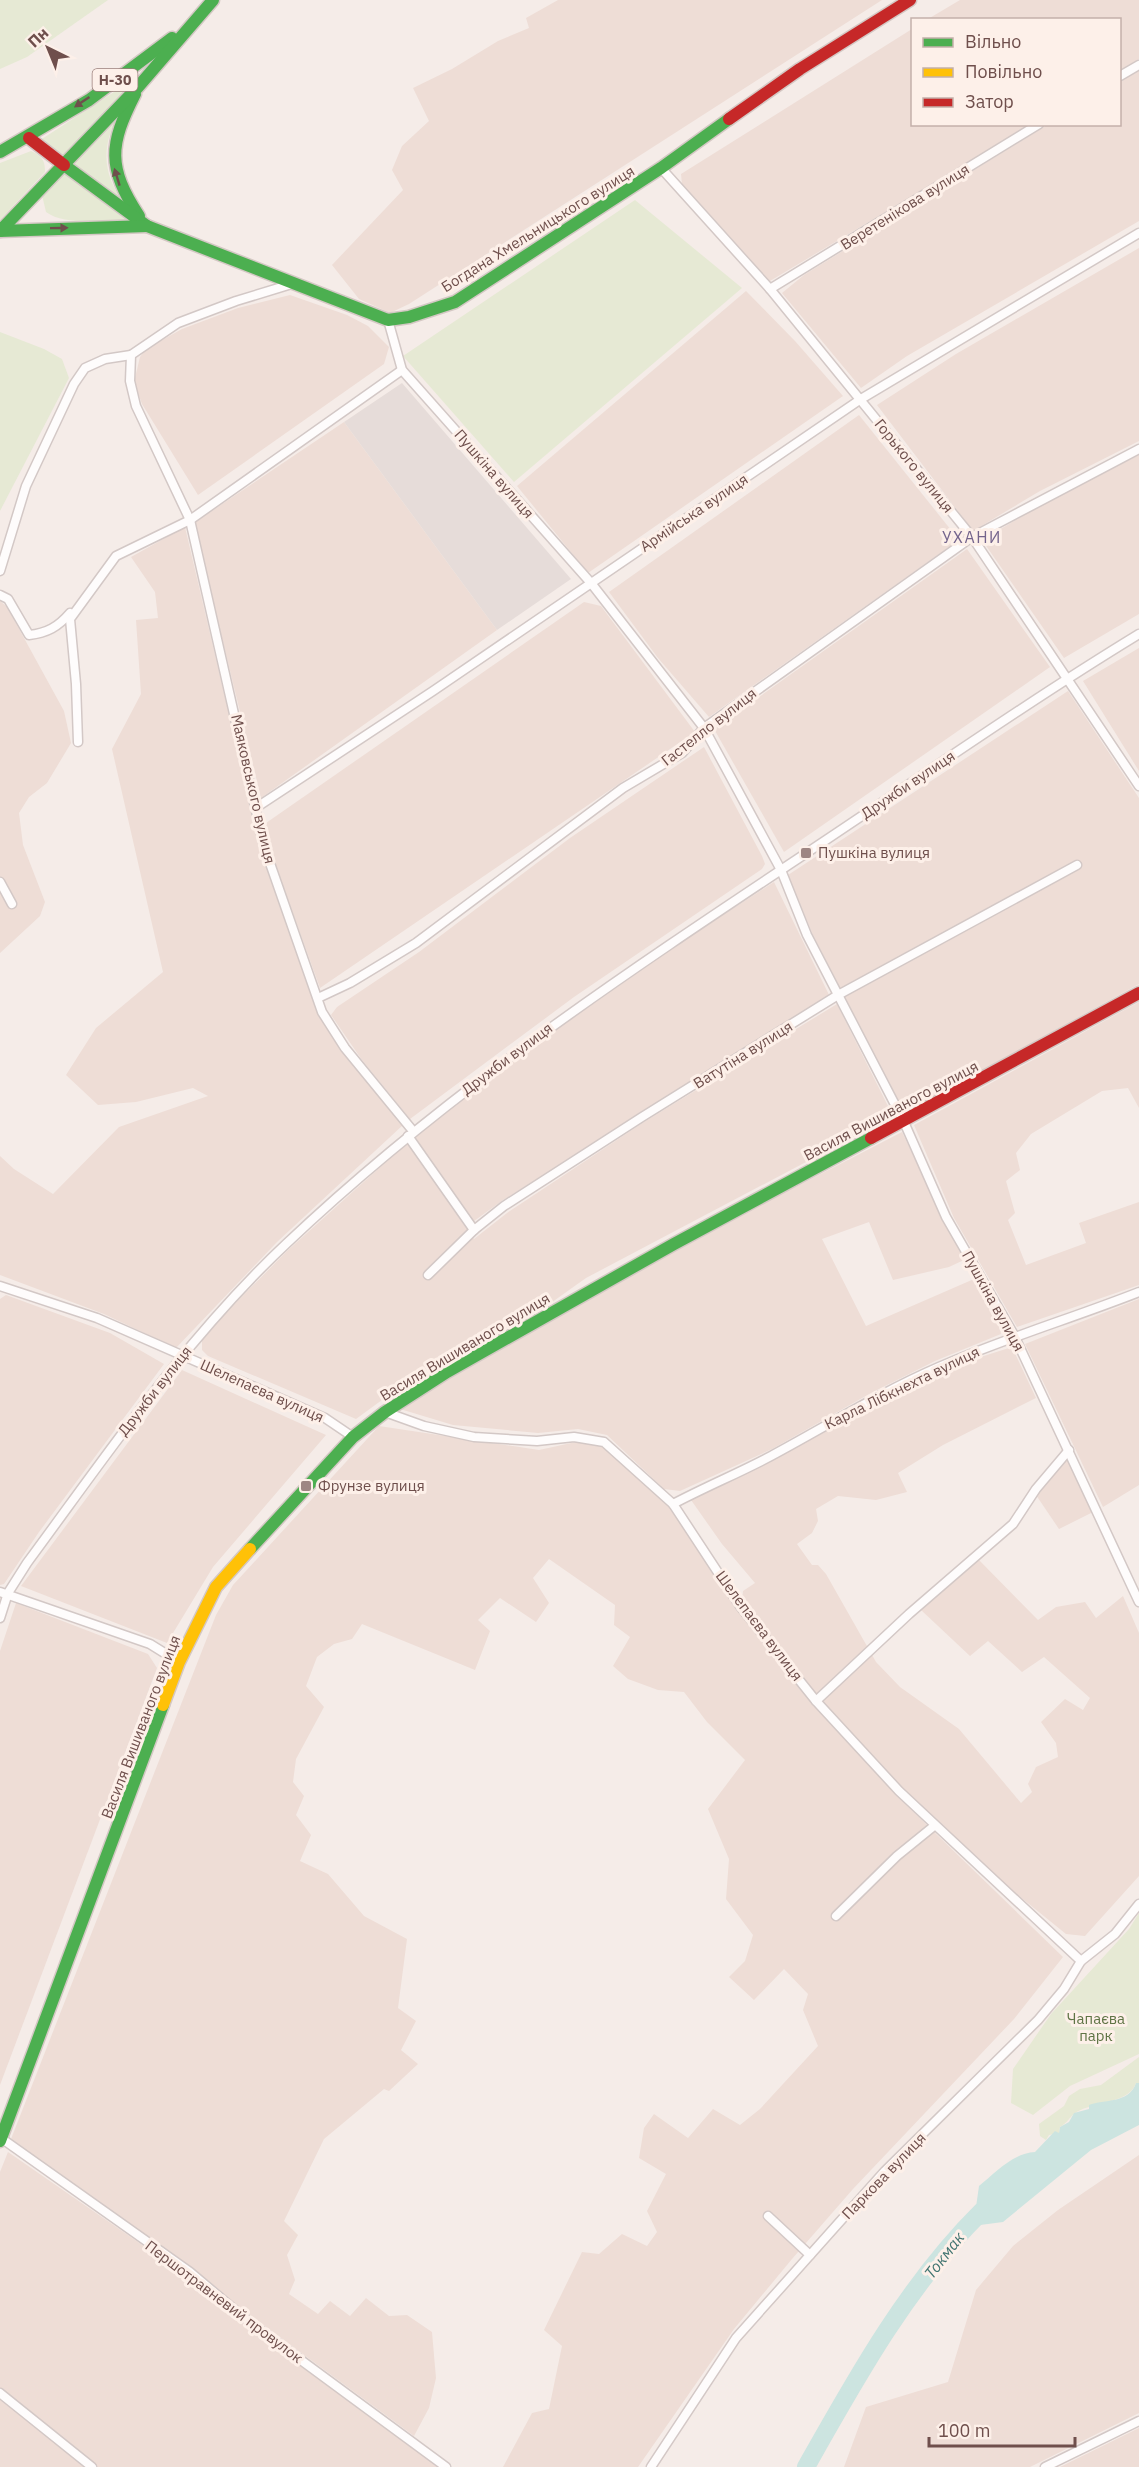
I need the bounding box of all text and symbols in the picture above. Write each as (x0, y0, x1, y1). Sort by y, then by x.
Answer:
north arrow (18, 18, 78, 78)
legend (911, 18, 1121, 126)
text: Пн (23, 23, 52, 52)
text: Вільно (965, 30, 1021, 53)
text: Повільно (965, 60, 1042, 83)
road number: Н-30 (92, 69, 138, 91)
text: Затор (965, 90, 1014, 113)
one-way arrow (75, 96, 91, 108)
street label: Веретенікова вулиця (837, 159, 973, 254)
street label: Богдана Хмельницького вулиця (438, 161, 638, 296)
one-way arrow (112, 168, 121, 186)
one-way arrow (49, 223, 68, 233)
street label: Горького вулиця (871, 415, 958, 516)
street label: Пушкіна вулиця (450, 425, 538, 522)
street label: Армійська вулиця (636, 469, 751, 556)
district label: УХАНИ (942, 527, 1002, 547)
street label: Гастелло вулиця (657, 684, 760, 770)
street label: Маяковського вулиця (227, 712, 280, 865)
street label: Дружби вулиця (857, 746, 958, 823)
place label: Пушкіна вулиця (818, 843, 930, 862)
marker: Пушкіна вулиця (799, 846, 813, 860)
street label: Ватутіна вулиця (690, 1016, 796, 1093)
street label: Дружби вулиця (457, 1018, 556, 1099)
street label: Василя Вишиваного вулиця (800, 1056, 981, 1165)
street label: Пушкіна вулиця (958, 1247, 1029, 1354)
street label: Василя Вишиваного вулиця (376, 1288, 553, 1405)
street label: Дружби вулиця (114, 1342, 196, 1440)
street label: Карла Лібкнехта вулиця (821, 1342, 982, 1433)
street label: Шелепаєва вулиця (197, 1355, 327, 1426)
place label: Фрунзе вулиця (318, 1476, 425, 1495)
marker: Фрунзе вулиця (299, 1479, 313, 1493)
street label: Шелепаєва вулиця (712, 1567, 807, 1685)
street label: Василя Вишиваного вулиця (97, 1632, 184, 1821)
park label: Чапаєва парк (1067, 2009, 1125, 2045)
street label: Паркова вулиця (837, 2128, 930, 2223)
water label: Токмак (920, 2227, 969, 2282)
street label: Першотравневий провулок (142, 2236, 307, 2367)
scale bar (929, 2410, 1074, 2448)
text: 100 m (938, 2419, 990, 2442)

